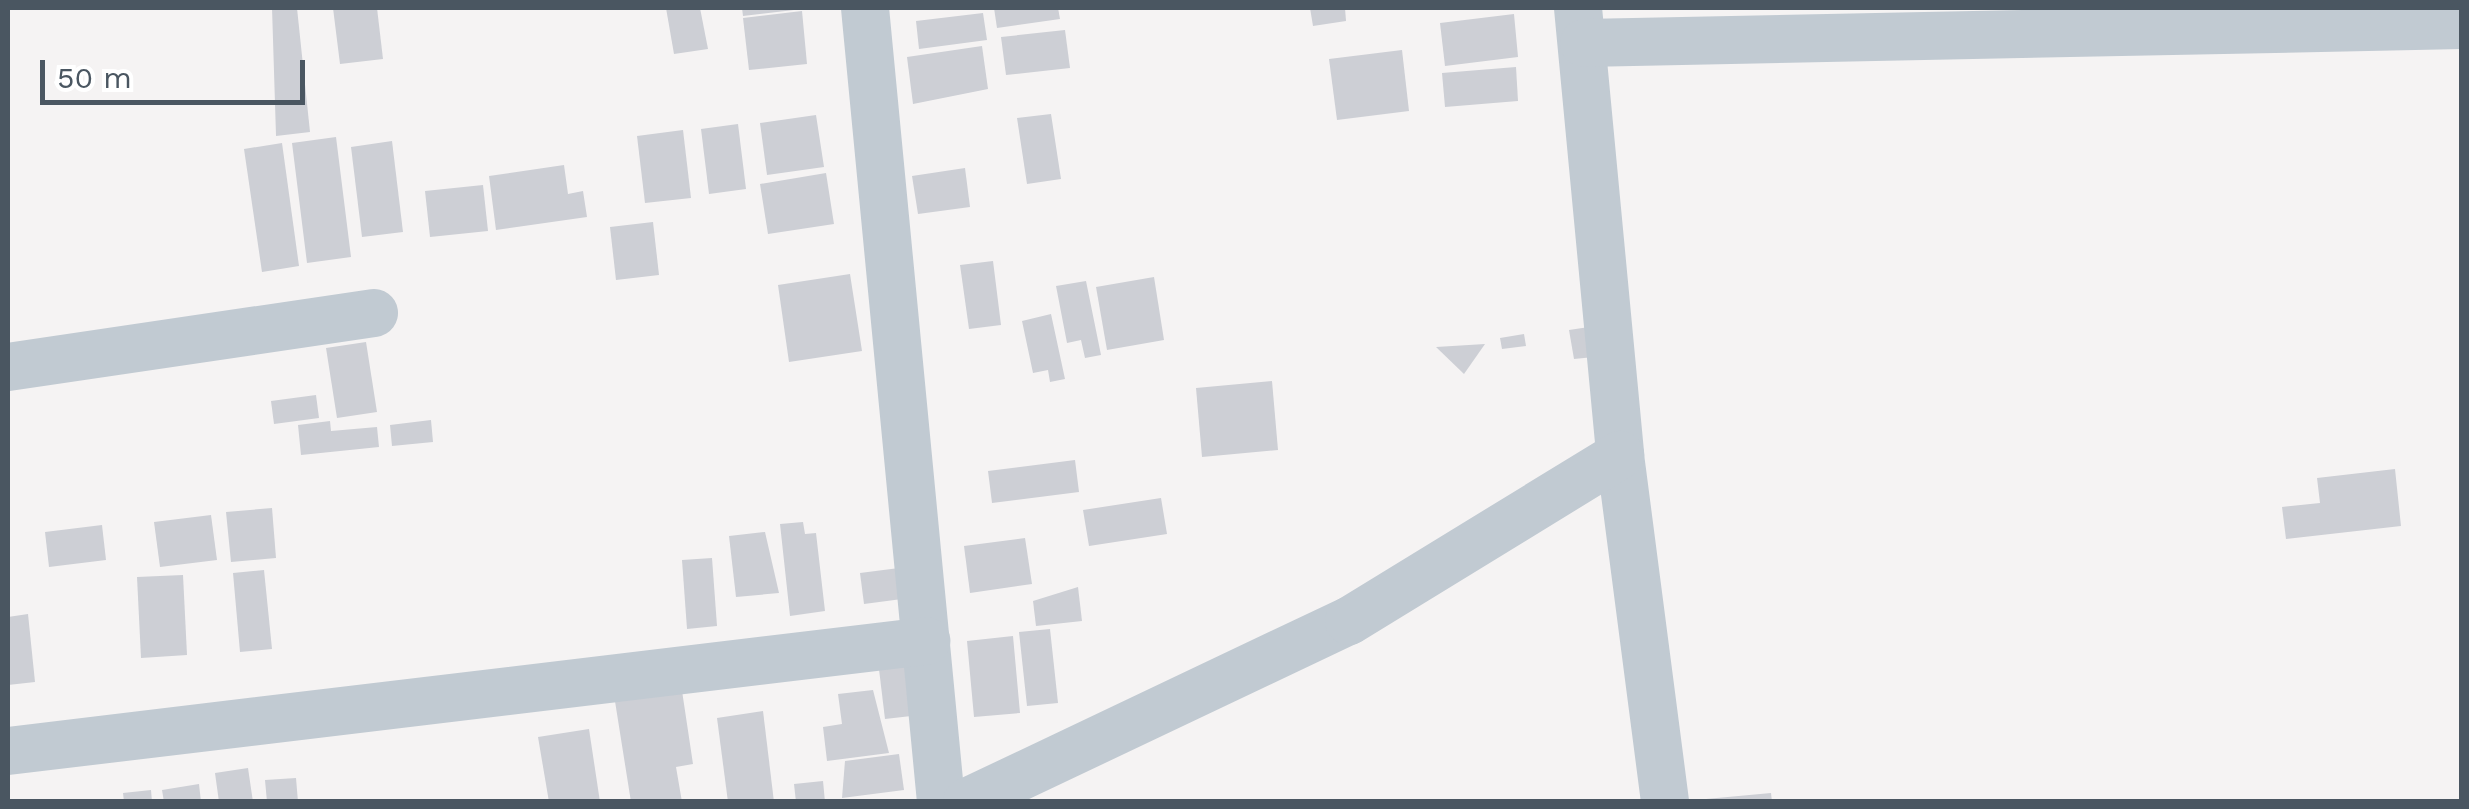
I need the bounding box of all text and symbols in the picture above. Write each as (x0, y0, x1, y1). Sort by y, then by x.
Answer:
scale bar (45, 40, 310, 102)
text: 50 m (57, 60, 132, 95)

